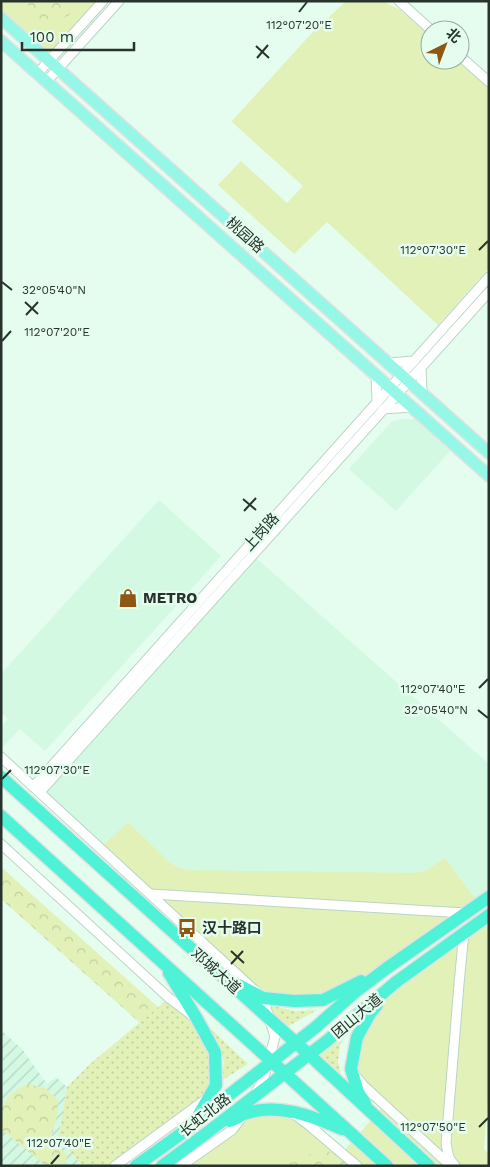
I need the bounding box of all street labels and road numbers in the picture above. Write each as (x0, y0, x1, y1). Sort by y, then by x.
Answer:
street label: 桃园路 (222, 213, 268, 257)
street label: 上岗路 (239, 509, 283, 555)
street label: 邓城大道 (188, 944, 244, 998)
street label: 团山大道 (328, 990, 386, 1042)
street label: 长虹北路 (176, 1089, 234, 1141)

